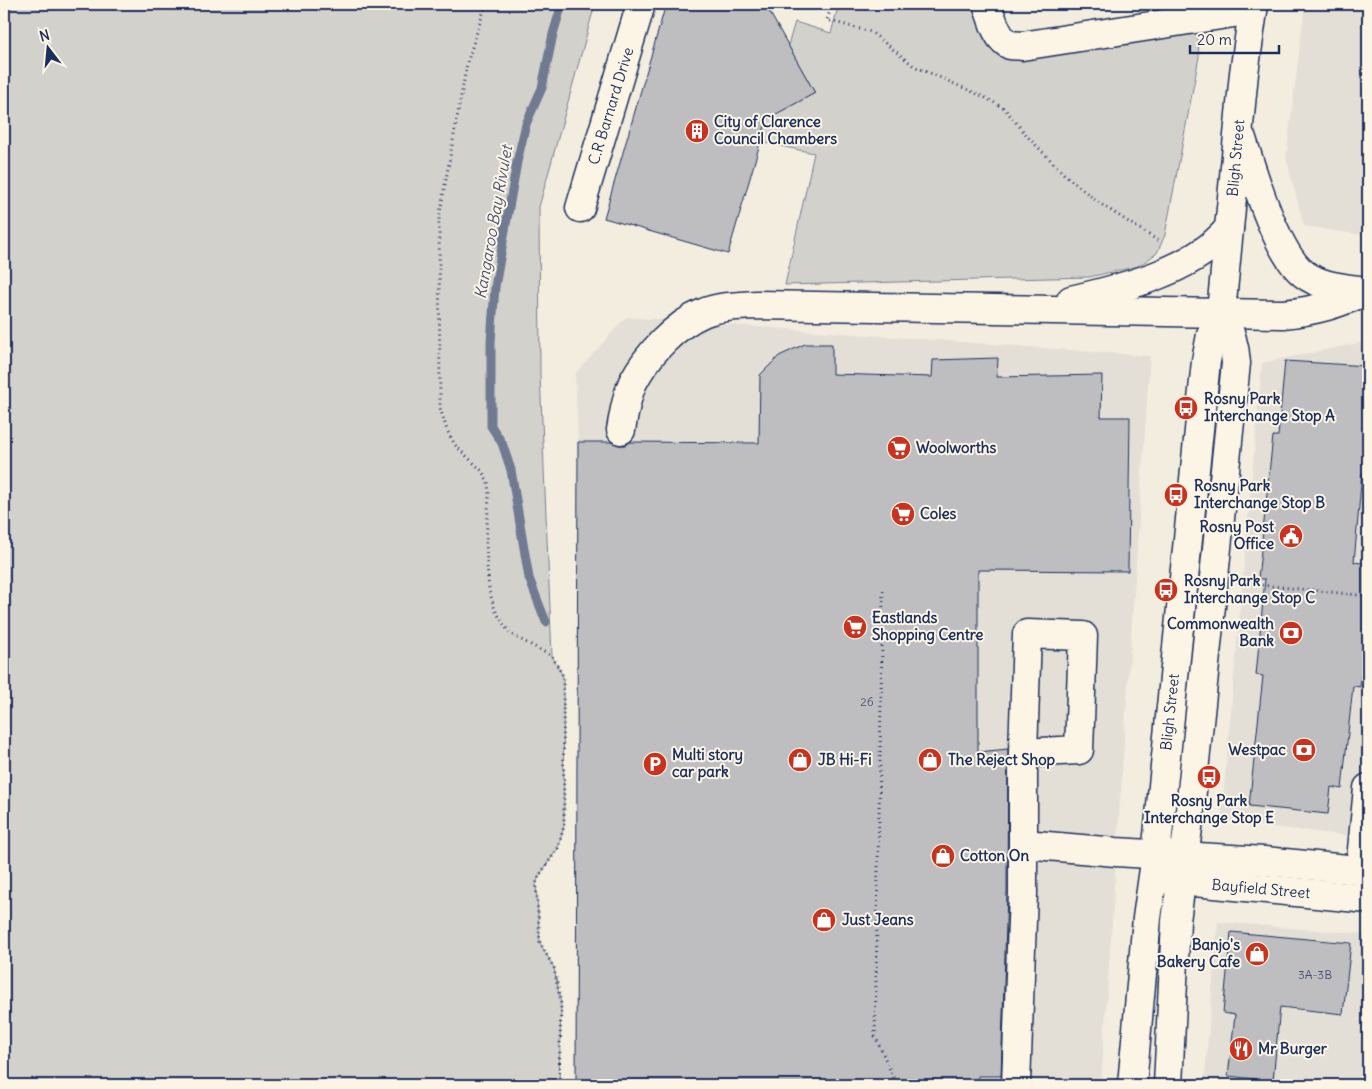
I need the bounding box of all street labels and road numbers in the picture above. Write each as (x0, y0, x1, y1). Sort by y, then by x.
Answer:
street label: C.R Barnard Drive (584, 45, 637, 167)
street label: Bligh Street (1223, 119, 1248, 197)
street label: Bligh Street (1156, 673, 1183, 751)
street label: Bayfield Street (1211, 875, 1311, 902)

